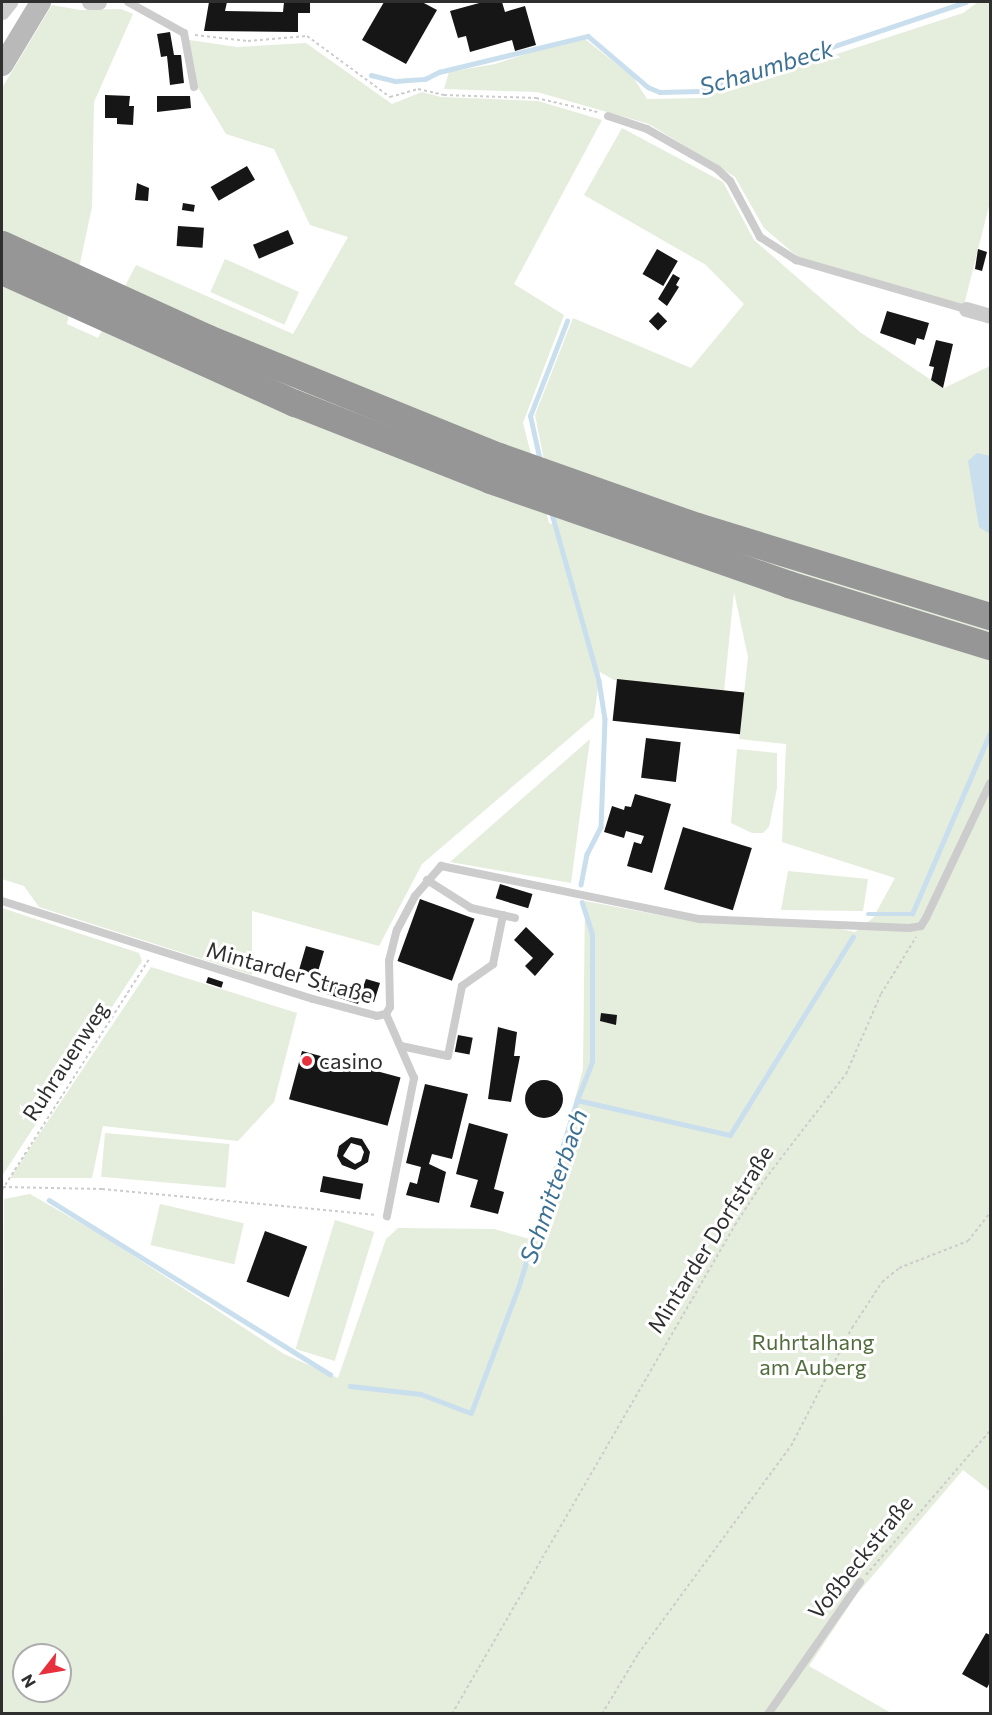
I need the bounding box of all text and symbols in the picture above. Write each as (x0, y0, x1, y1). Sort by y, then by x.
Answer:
water label: Schaumbeck (696, 33, 836, 101)
street label: Mintarder Straße (204, 936, 376, 1008)
street label: Ruhrauenweg (17, 997, 113, 1125)
place label: casino (319, 1048, 383, 1074)
marker: casino (300, 1054, 314, 1068)
water label: Schmitterbach (513, 1105, 593, 1267)
street label: Mintarder Dorfstraße (642, 1140, 778, 1338)
park label: Ruhrtalhang am Auberg (751, 1328, 875, 1380)
street label: Voßbeckstraße (802, 1490, 918, 1624)
north arrow (12, 1643, 72, 1703)
text: N (17, 1671, 39, 1692)

